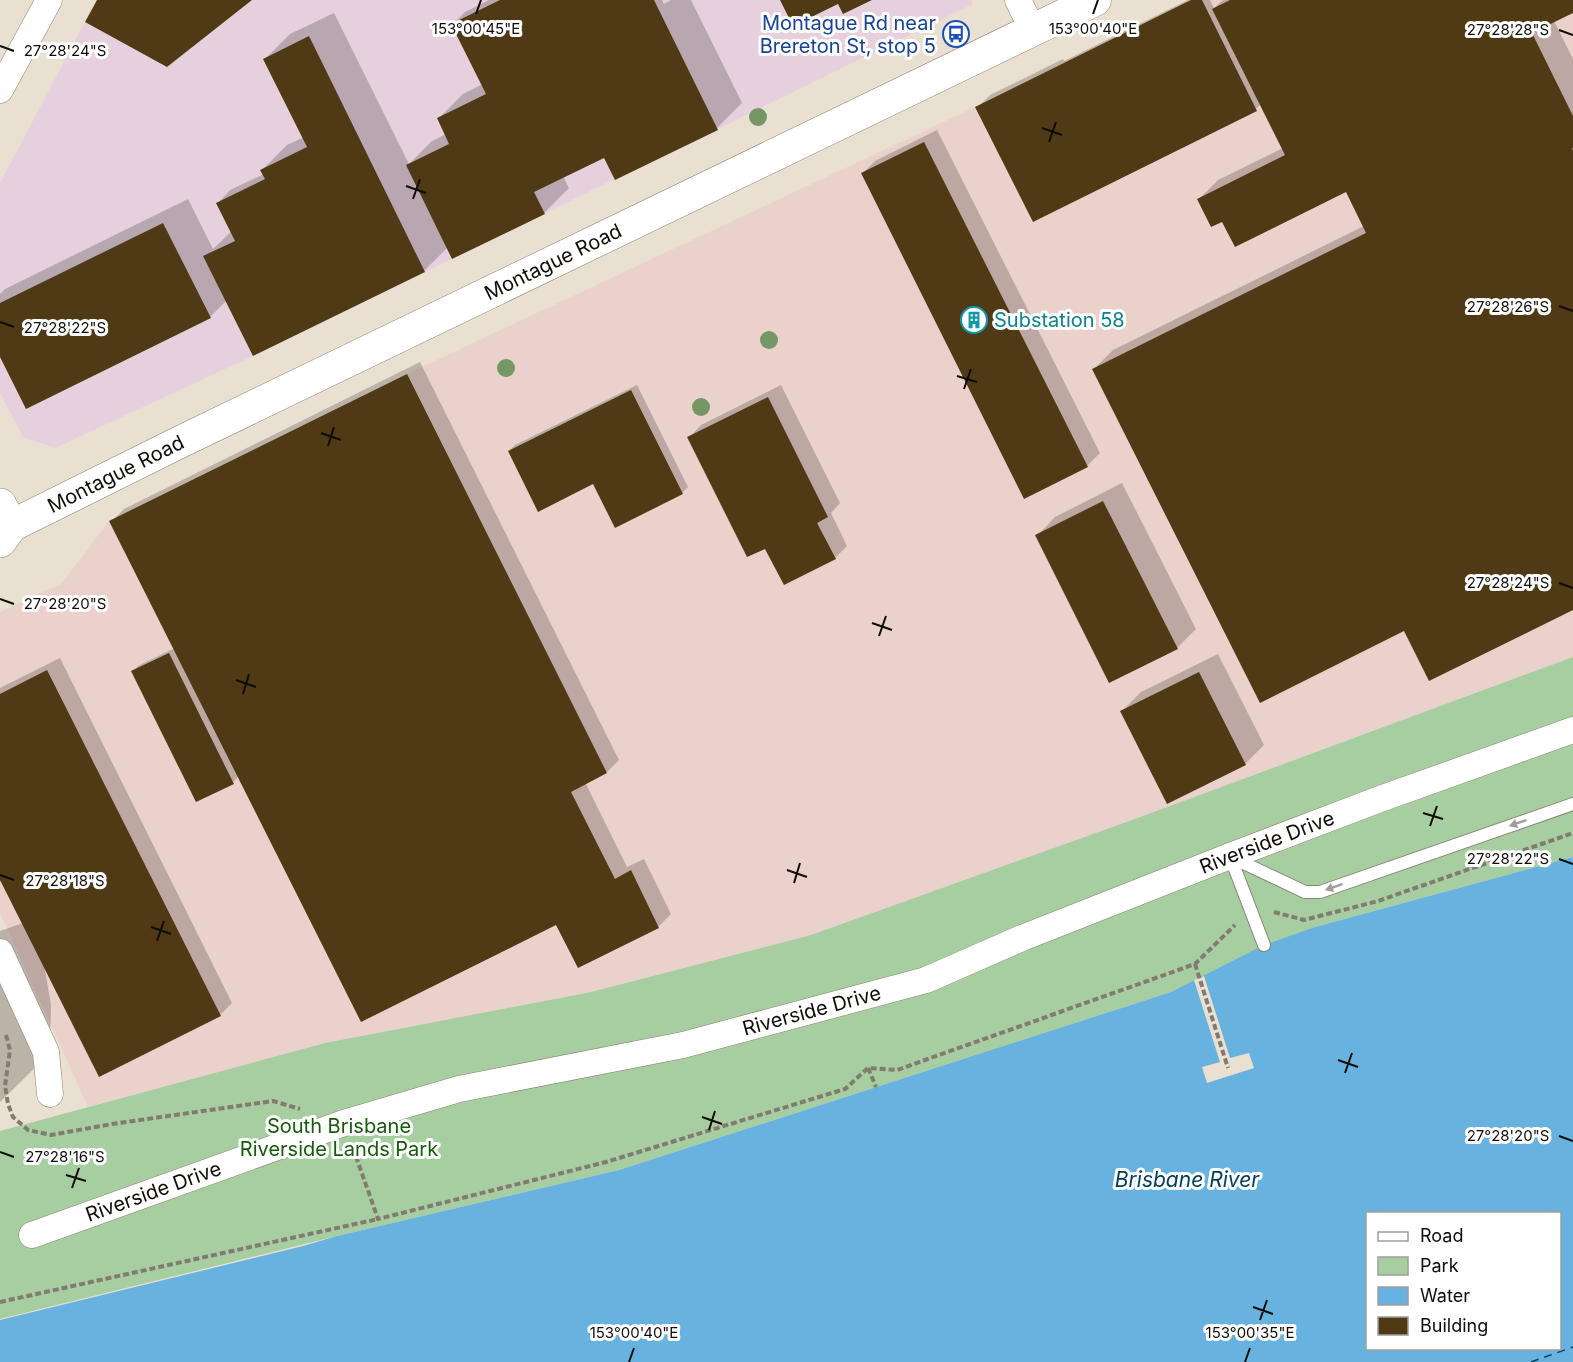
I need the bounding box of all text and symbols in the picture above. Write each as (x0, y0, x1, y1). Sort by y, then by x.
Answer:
place label: Montague Rd near Brereton St, stop 5 (760, 11, 936, 58)
text: 153°00'45"E (432, 19, 520, 38)
bus stop icon: Montague Rd near Brereton St, stop 5 (941, 19, 971, 49)
text: 153°00'40"E (1049, 19, 1137, 38)
text: 27°28'28"S (1467, 20, 1549, 39)
text: 27°28'24"S (24, 41, 106, 60)
street label: Montague Road (481, 219, 625, 305)
text: 27°28'26"S (1467, 297, 1549, 316)
building icon: Substation 58 (959, 305, 989, 335)
place label: Substation 58 (994, 308, 1125, 332)
text: 27°28'22"S (24, 318, 106, 337)
street label: Montague Road (43, 430, 188, 518)
text: 27°28'24"S (1467, 573, 1549, 592)
text: 27°28'20"S (24, 594, 106, 613)
street label: Riverside Drive (1196, 805, 1338, 879)
one-way arrow (1509, 818, 1527, 828)
text: 27°28'22"S (1467, 849, 1549, 868)
text: 27°28'18"S (25, 871, 105, 890)
one-way arrow (1325, 883, 1343, 893)
street label: Riverside Drive (740, 981, 884, 1041)
park label: South Brisbane Riverside Lands Park (240, 1114, 438, 1161)
text: 27°28'20"S (1467, 1126, 1549, 1145)
text: 27°28'16"S (25, 1147, 105, 1166)
street label: Riverside Drive (82, 1156, 224, 1227)
water label: Brisbane River (1115, 1167, 1260, 1192)
legend (1366, 1212, 1561, 1350)
text: Road (1420, 1225, 1463, 1246)
text: Park (1420, 1255, 1459, 1276)
text: Water (1420, 1285, 1470, 1306)
text: Building (1420, 1315, 1488, 1336)
text: 153°00'40"E (590, 1323, 678, 1342)
text: 153°00'35"E (1206, 1323, 1294, 1342)

